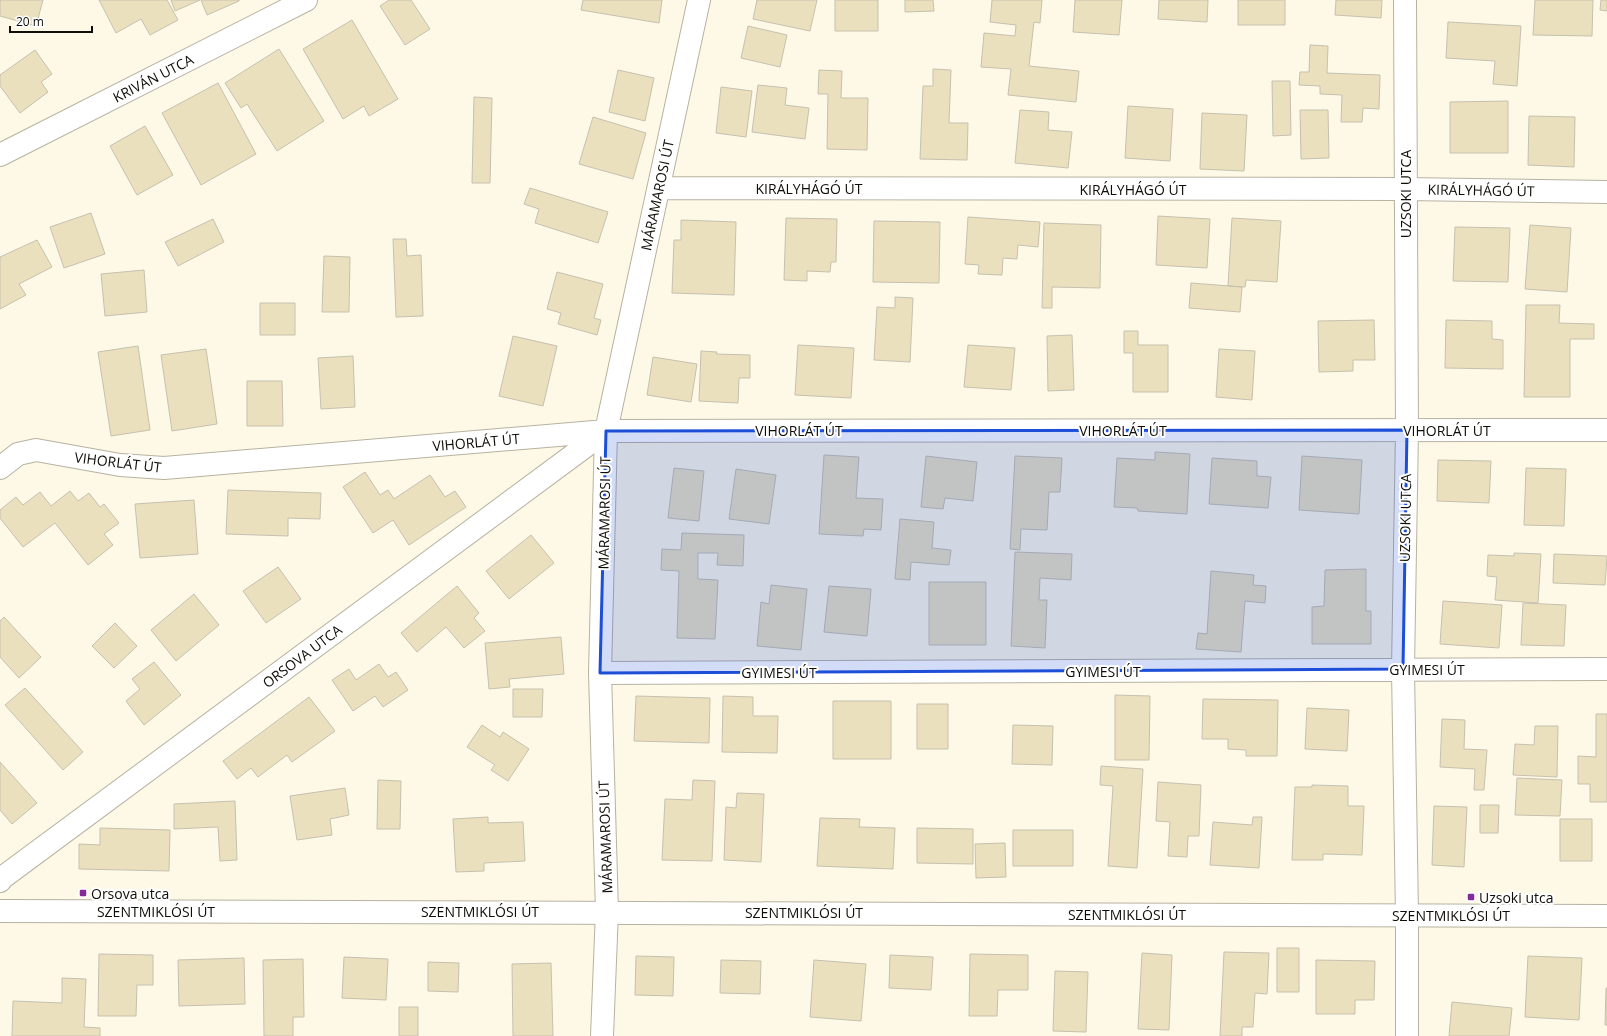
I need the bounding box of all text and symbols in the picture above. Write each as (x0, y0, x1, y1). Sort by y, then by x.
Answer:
scale bar (10, 8, 92, 34)
text: 20 m (16, 13, 44, 30)
street label: KRIVÁN UTCA (109, 49, 197, 106)
street label: MÁRAMAROSI ÚT (636, 137, 678, 252)
street label: UZSOKI UTCA (1396, 150, 1415, 238)
street label: KIRÁLYHÁGÓ ÚT (756, 179, 863, 198)
street label: KIRÁLYHÁGÓ ÚT (1080, 180, 1187, 199)
street label: KIRÁLYHÁGÓ ÚT (1427, 180, 1535, 200)
street label: VIHORLÁT ÚT (755, 421, 843, 440)
street label: VIHORLÁT ÚT (1079, 421, 1167, 440)
street label: VIHORLÁT ÚT (1403, 421, 1491, 440)
street label: VIHORLÁT ÚT (432, 429, 521, 455)
street label: VIHORLÁT ÚT (73, 447, 163, 477)
street label: MÁRAMAROSI ÚT (594, 456, 614, 570)
street label: UZSOKI UTCA (1395, 473, 1415, 562)
street label: ORSOVA UTCA (259, 620, 346, 692)
street label: GYIMESI ÚT (1389, 660, 1465, 679)
street label: GYIMESI ÚT (1065, 662, 1141, 681)
street label: GYIMESI ÚT (741, 663, 817, 682)
street label: MÁRAMAROSI ÚT (594, 780, 616, 894)
place label: Orsova utca (91, 884, 169, 903)
marker: Orsova utca (78, 888, 88, 898)
place label: Uzsoki utca (1479, 888, 1553, 907)
marker: Uzsoki utca (1466, 892, 1476, 902)
street label: SZENTMIKLÓSI ÚT (97, 902, 215, 921)
street label: SZENTMIKLÓSI ÚT (421, 902, 539, 921)
street label: SZENTMIKLÓSI ÚT (745, 903, 863, 922)
street label: SZENTMIKLÓSI ÚT (1068, 905, 1186, 924)
street label: SZENTMIKLÓSI ÚT (1392, 906, 1510, 925)

